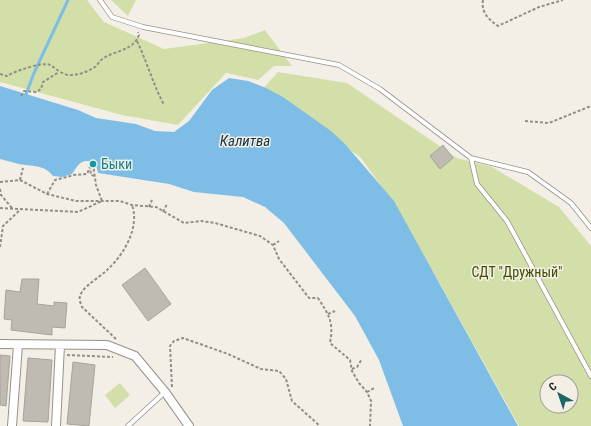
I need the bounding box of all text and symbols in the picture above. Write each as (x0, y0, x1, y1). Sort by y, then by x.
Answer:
water label: Калитва (220, 132, 270, 150)
place label: Быки (101, 156, 132, 172)
marker: Быки (88, 159, 98, 169)
park label: СДТ "Дружный" (471, 264, 563, 280)
north arrow (539, 374, 579, 414)
text: С (546, 380, 559, 394)

